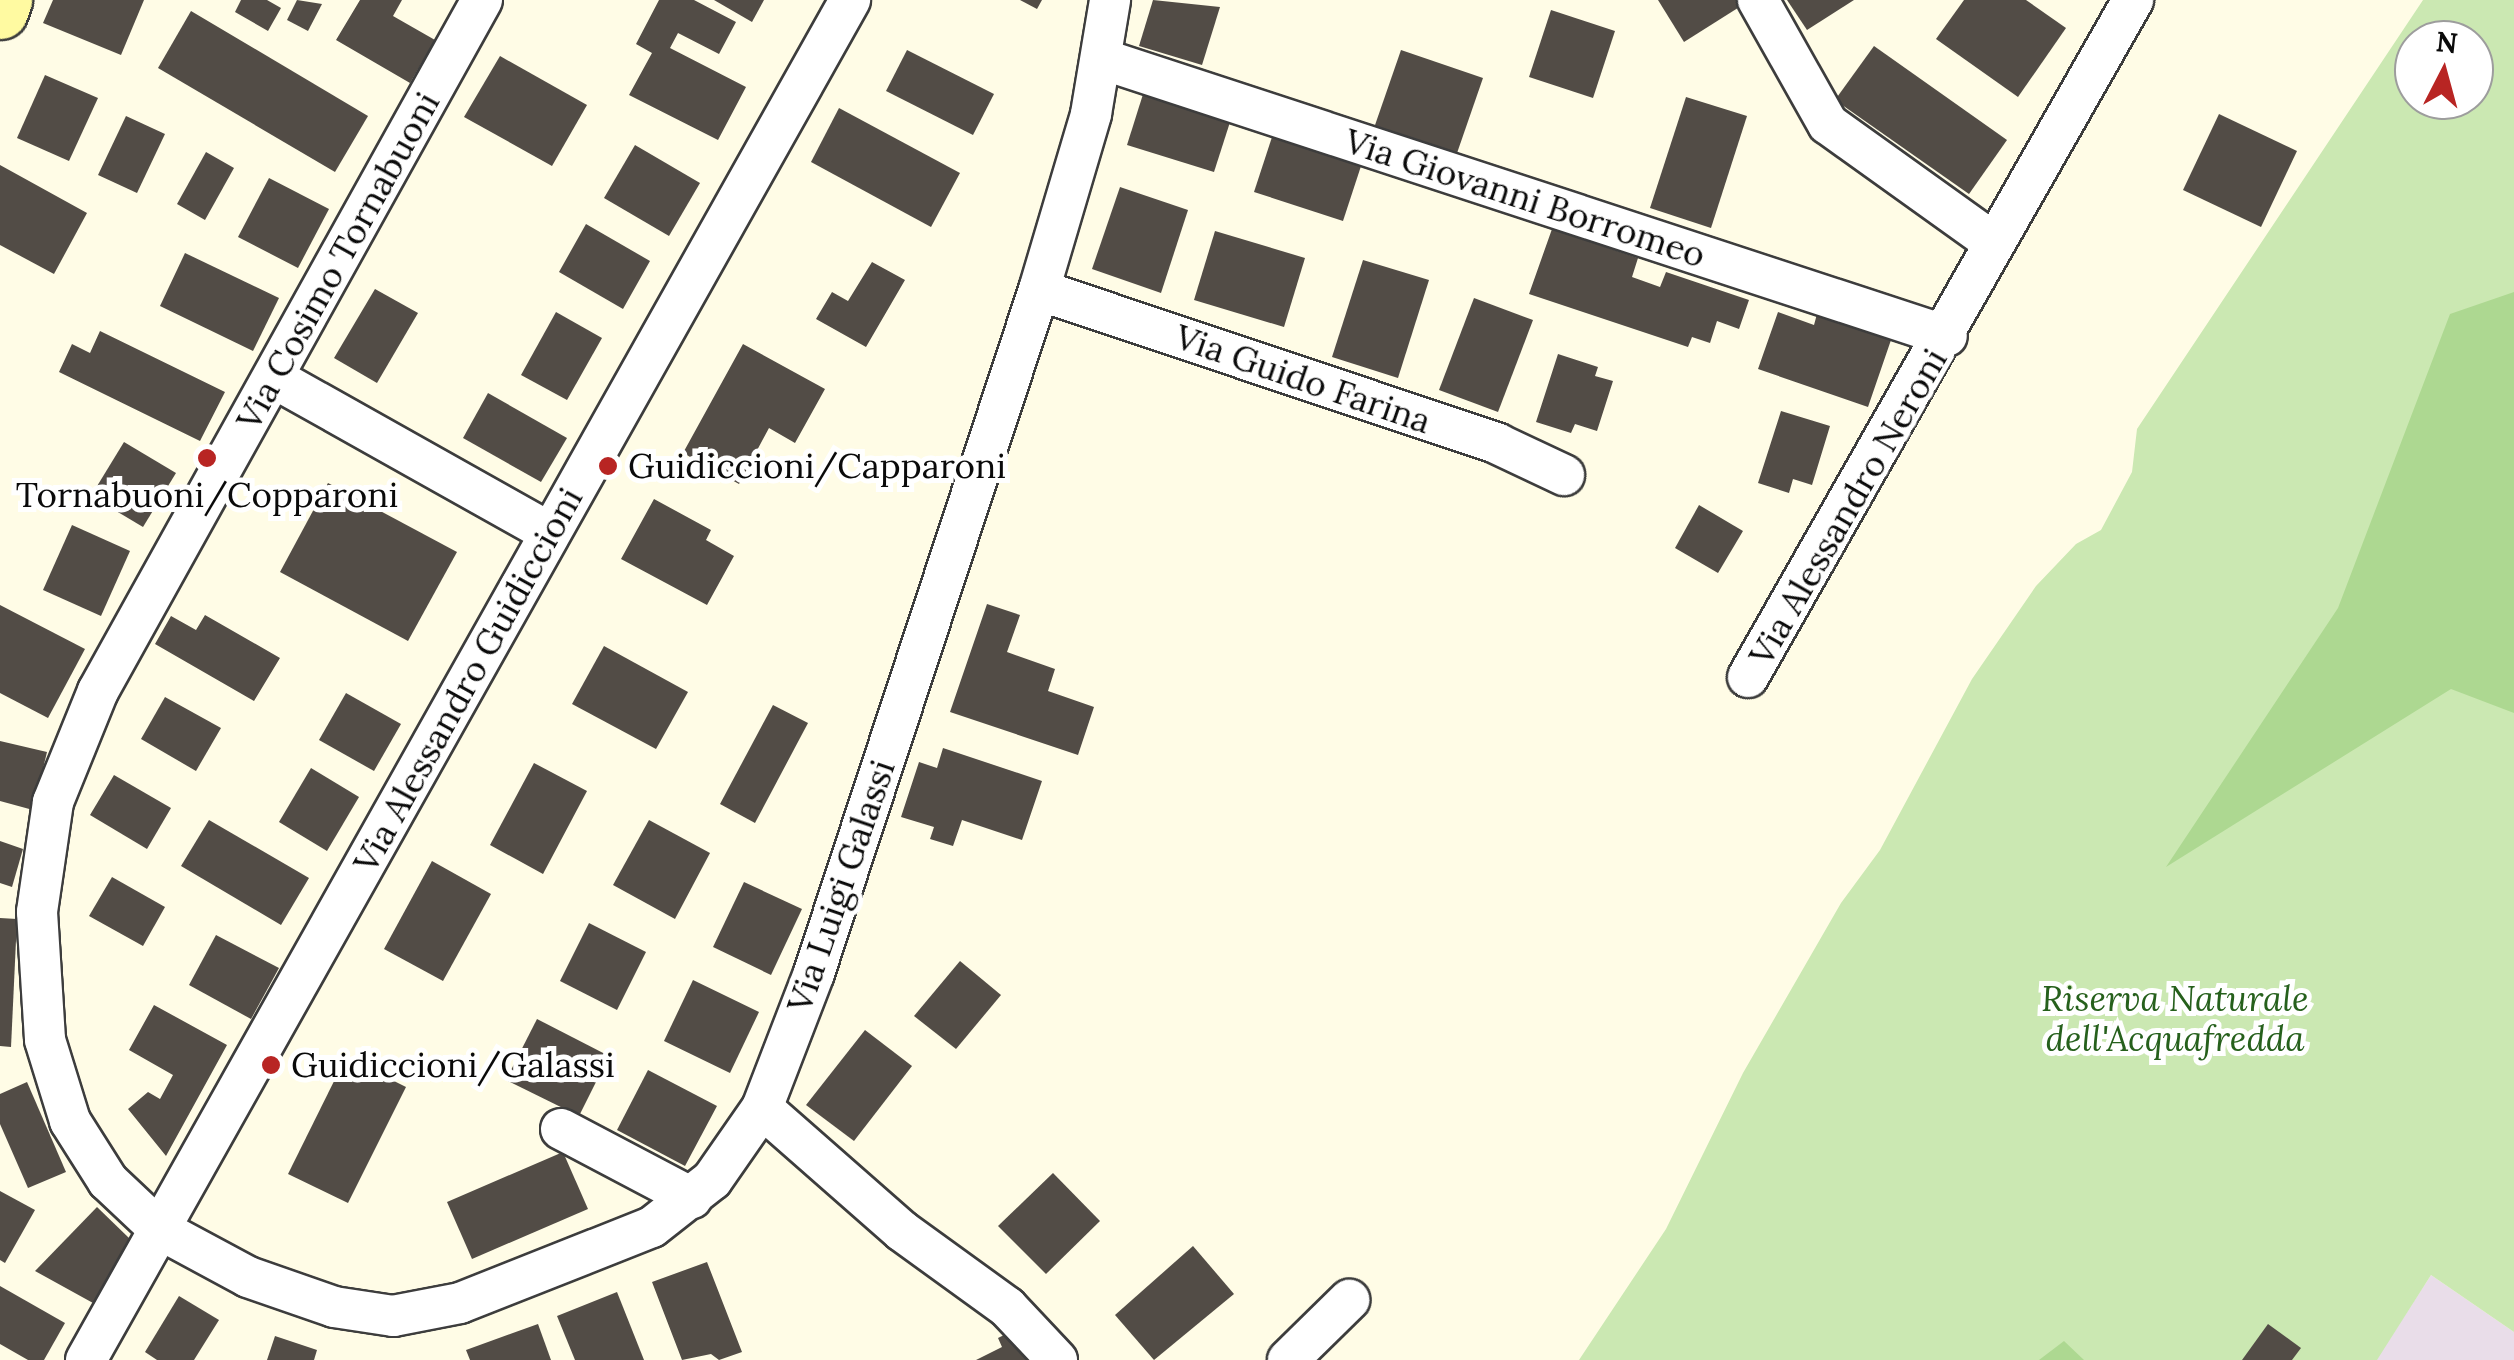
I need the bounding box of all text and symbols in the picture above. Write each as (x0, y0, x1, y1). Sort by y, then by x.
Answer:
north arrow (2394, 20, 2494, 120)
text: N (2434, 23, 2460, 61)
street label: Via Cosimo Tornabuoni (228, 85, 448, 437)
street label: Via Giovanni Borromeo (1339, 120, 1711, 276)
street label: Via Guido Farina (1170, 316, 1436, 442)
street label: Via Alessandro Neroni (1740, 341, 1956, 673)
place label: Guidiccioni/Capparoni (628, 445, 1006, 487)
marker: Tornabuoni/Copparoni (196, 447, 218, 469)
marker: Guidiccioni/Capparoni (597, 455, 619, 477)
place label: Tornabuoni/Copparoni (16, 474, 398, 516)
street label: Via Alessandro Guidiccioni (345, 480, 591, 880)
street label: Via Luigi Galassi (778, 754, 904, 1018)
park label: Riserva Naturale dell'Acquafredda (2041, 978, 2309, 1060)
place label: Guidiccioni/Galassi (291, 1044, 615, 1086)
marker: Guidiccioni/Galassi (260, 1054, 282, 1076)

